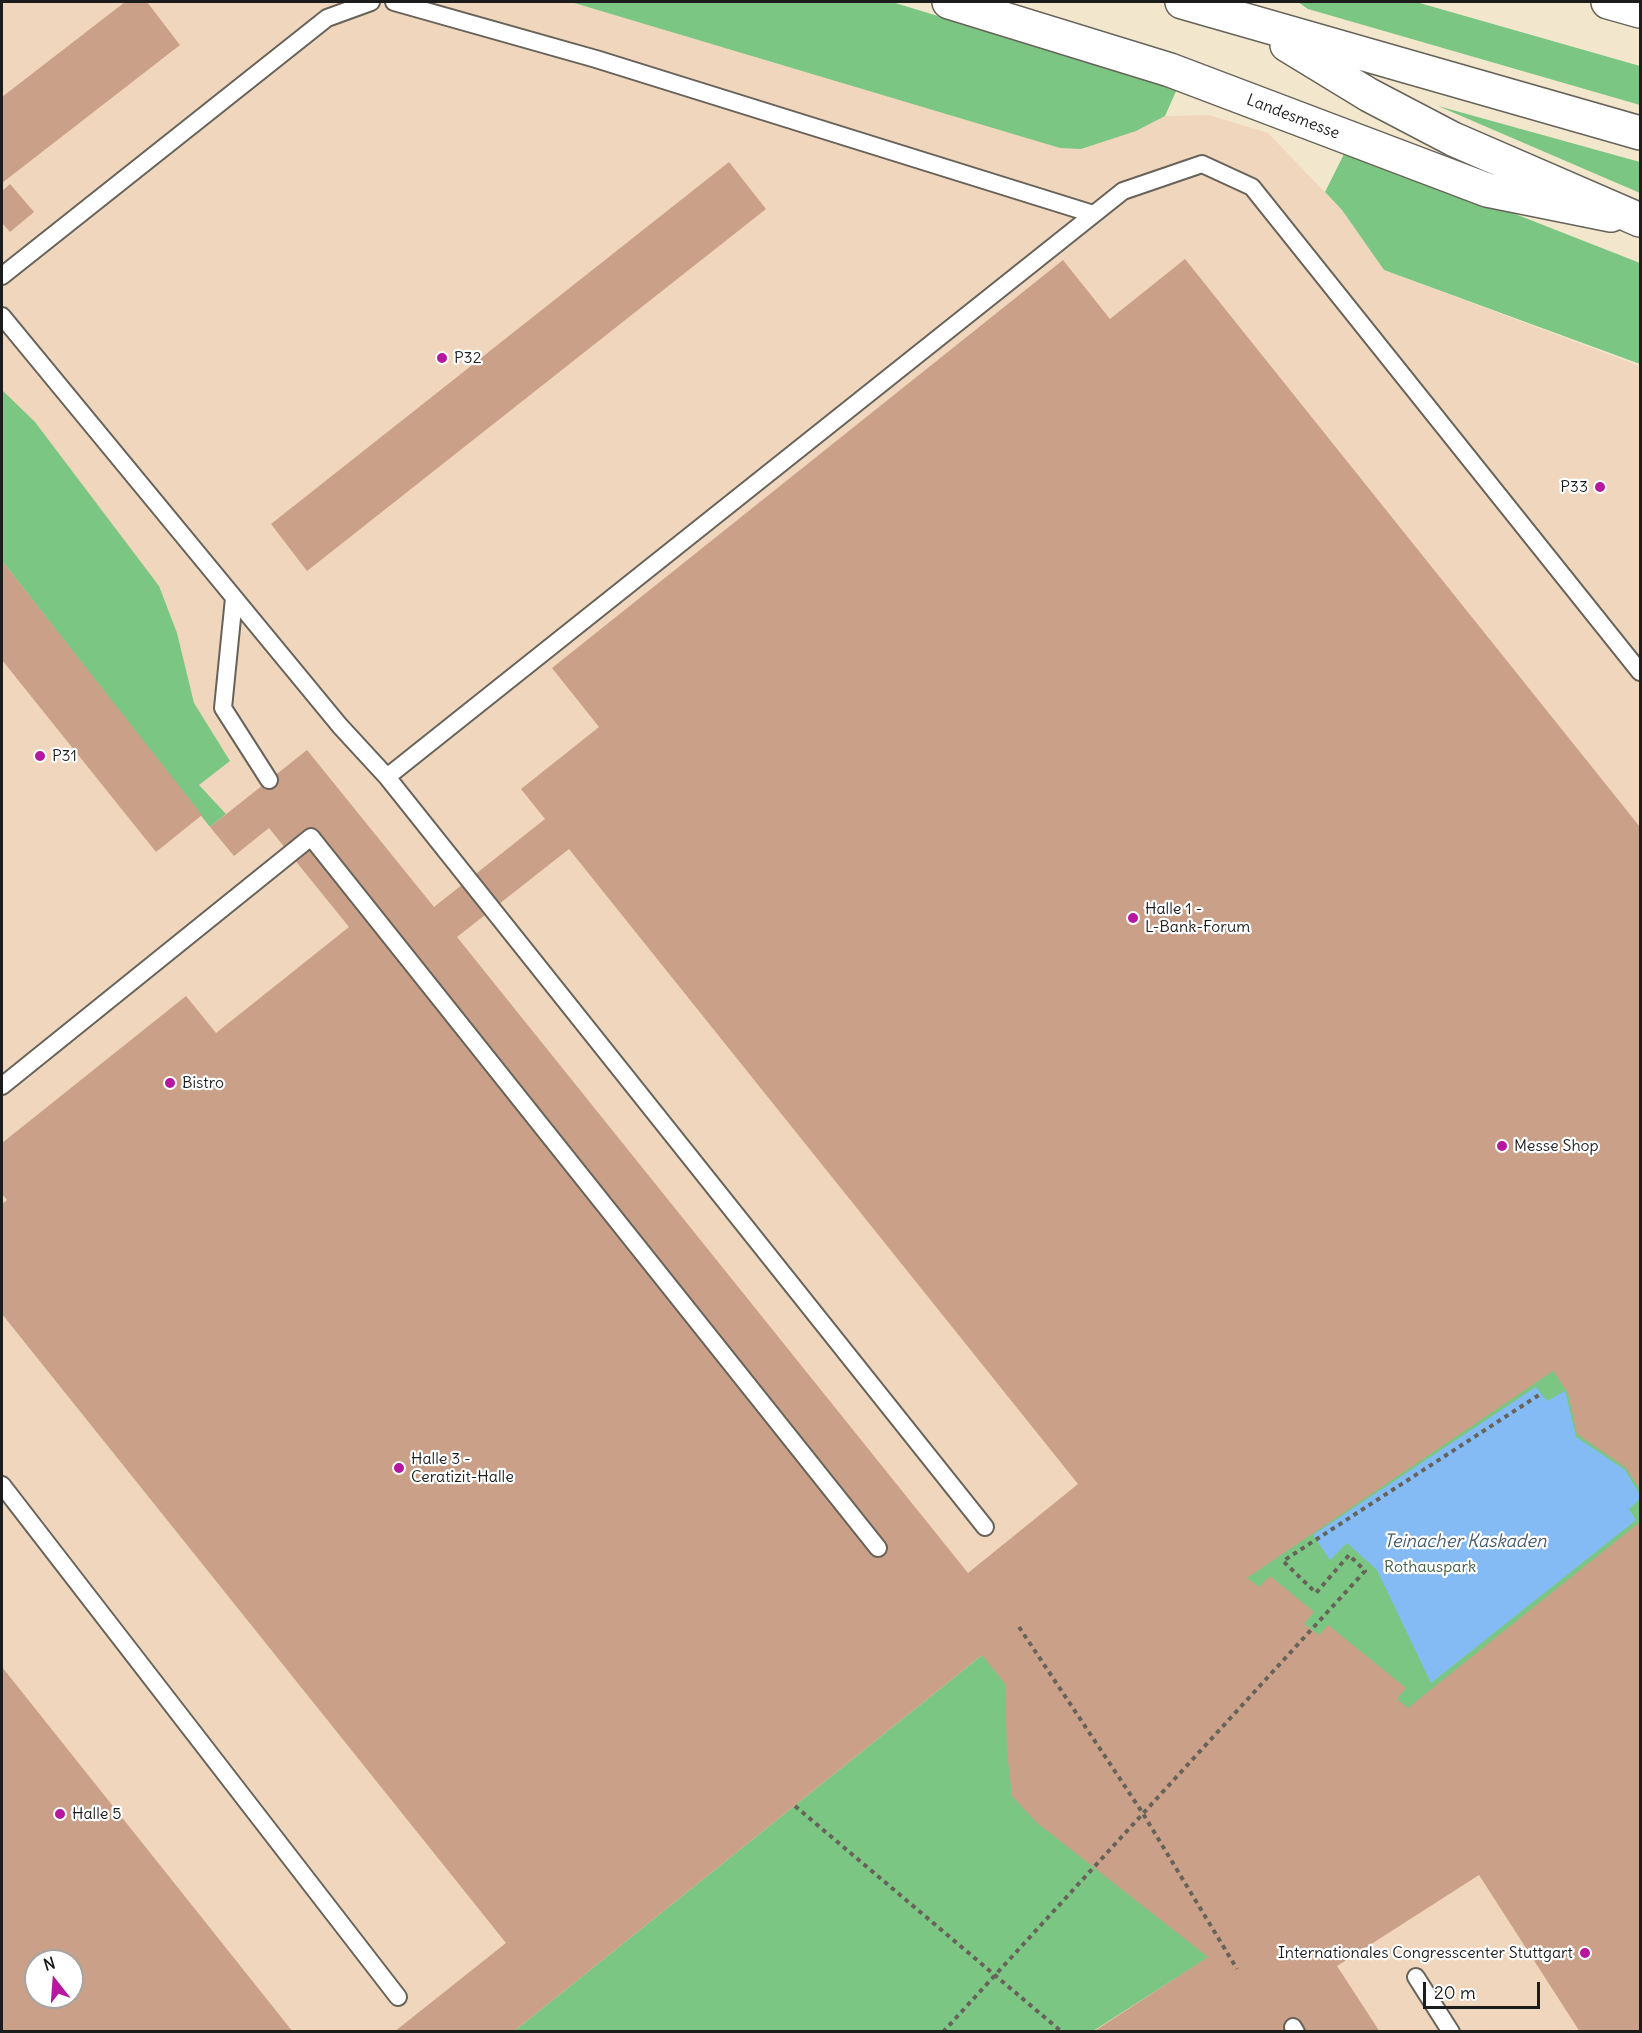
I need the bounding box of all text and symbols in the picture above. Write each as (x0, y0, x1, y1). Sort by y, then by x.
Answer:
street label: Landesmesse (1244, 90, 1342, 144)
place label: P32 (454, 348, 481, 368)
marker: P32 (435, 351, 449, 365)
place label: P33 (1560, 477, 1588, 497)
marker: P33 (1593, 480, 1607, 494)
place label: P31 (52, 746, 77, 766)
marker: P31 (33, 749, 47, 763)
place label: Halle 1 - L-Bank-Forum (1145, 899, 1250, 937)
marker: Halle 1 - L-Bank-Forum (1126, 911, 1140, 925)
place label: Bistro (182, 1073, 224, 1093)
marker: Bistro (163, 1076, 177, 1090)
place label: Messe Shop (1514, 1136, 1599, 1156)
marker: Messe Shop (1495, 1139, 1509, 1153)
place label: Halle 3 - Ceratizit-Halle (411, 1449, 514, 1487)
marker: Halle 3 - Ceratizit-Halle (392, 1461, 406, 1475)
water label: Teinacher Kaskaden (1384, 1531, 1546, 1553)
park label: Rothauspark (1384, 1557, 1476, 1577)
place label: Halle 5 (72, 1804, 121, 1824)
marker: Halle 5 (53, 1807, 67, 1821)
place label: Internationales Congresscenter Stuttgart (1278, 1943, 1573, 1963)
marker: Internationales Congresscenter Stuttgart (1578, 1946, 1592, 1960)
north arrow (24, 1949, 84, 2009)
text: N (41, 1953, 58, 1975)
scale bar (1426, 1970, 1543, 2008)
text: 20 m (1434, 1981, 1476, 2004)

